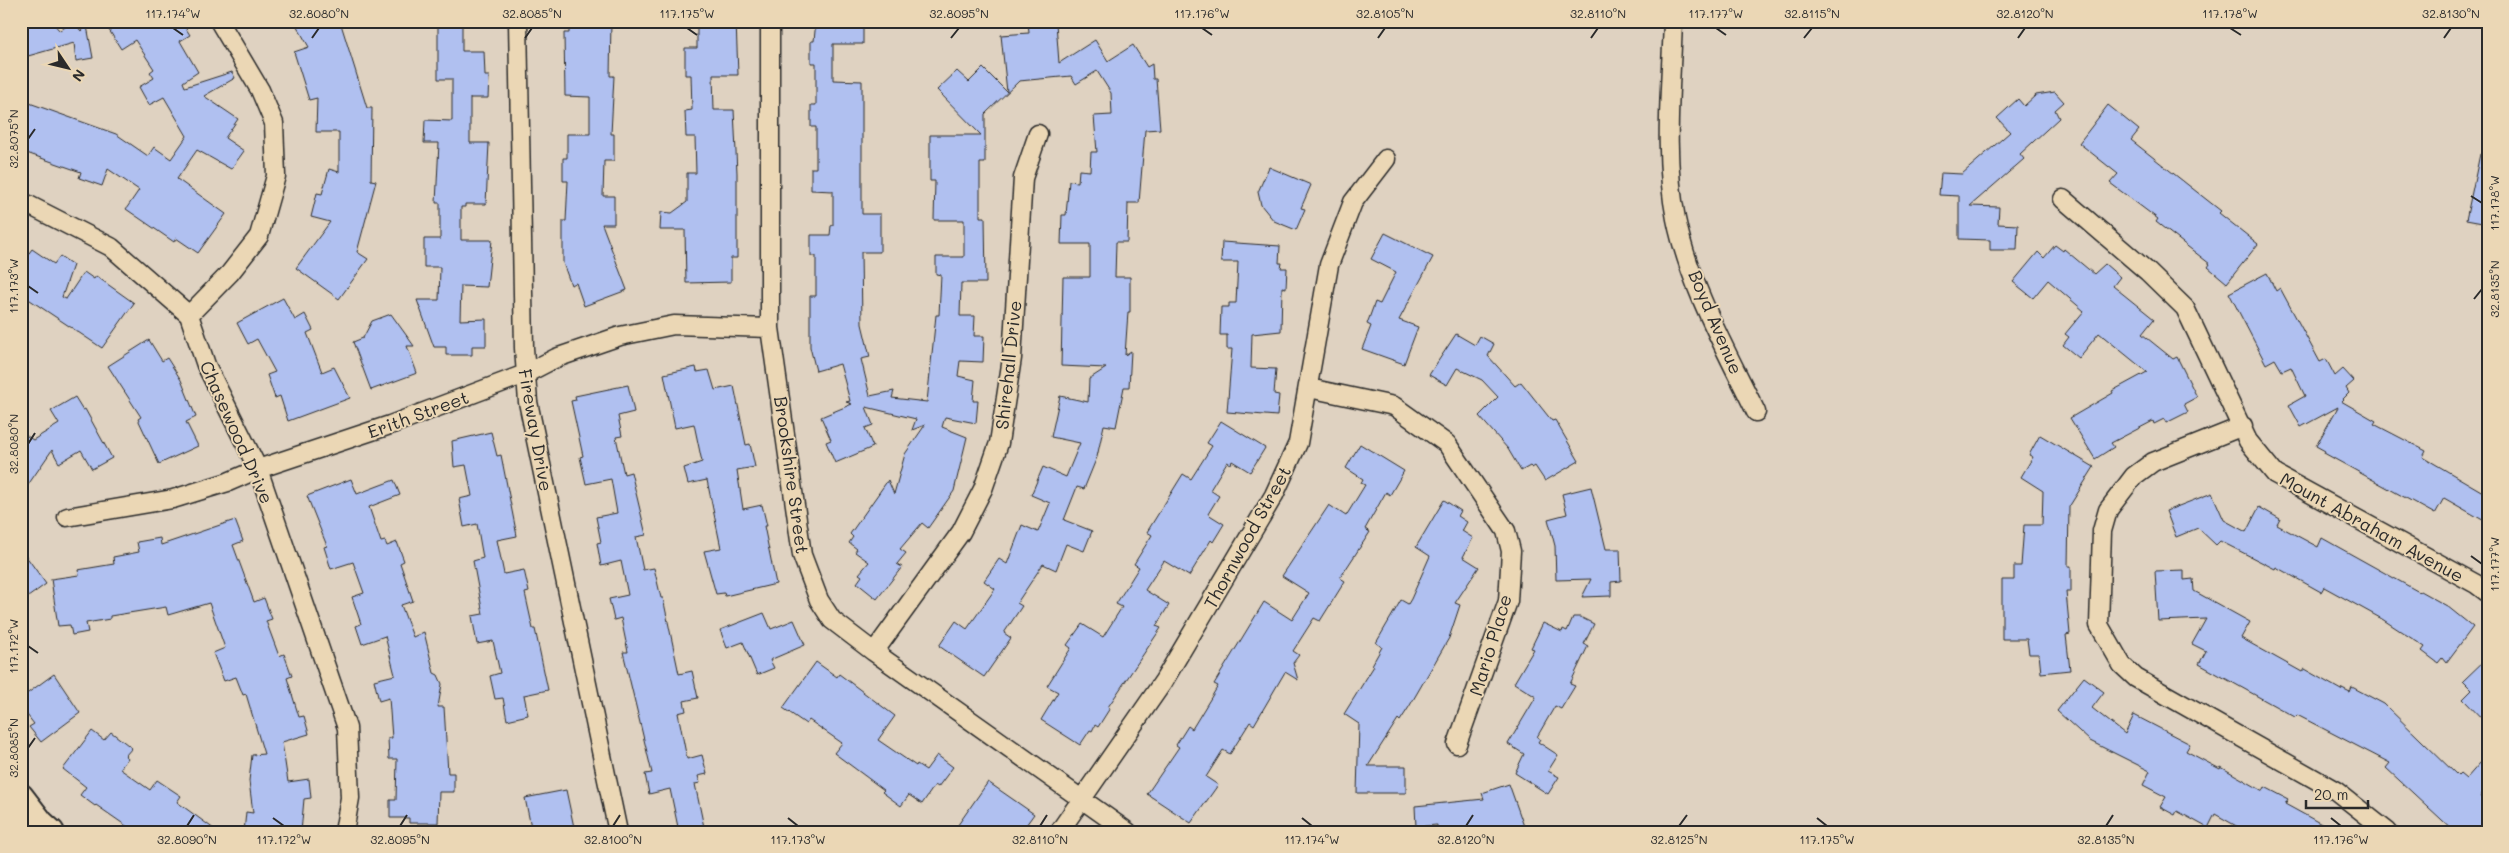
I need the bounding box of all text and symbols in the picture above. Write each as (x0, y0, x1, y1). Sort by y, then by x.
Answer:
text: 117.174°W (145, 5, 201, 21)
text: 32.8080°N (289, 5, 349, 21)
text: 32.8085°N (502, 5, 562, 21)
text: 117.175°W (659, 5, 715, 21)
text: 32.8095°N (929, 5, 989, 21)
text: 117.176°W (1174, 5, 1230, 21)
text: 32.8105°N (1356, 5, 1414, 21)
text: 32.8110°N (1570, 5, 1626, 21)
text: 117.177°W (1689, 5, 1743, 21)
text: 32.8115°N (1784, 5, 1840, 21)
text: 32.8120°N (1996, 5, 2054, 21)
text: 117.178°W (2202, 5, 2258, 21)
text: 32.8130°N (2422, 5, 2480, 21)
north arrow (42, 42, 92, 92)
text: N (68, 66, 90, 86)
text: 32.8075°N (5, 109, 21, 169)
text: 117.178°W (2486, 175, 2502, 231)
text: 117.173°W (5, 258, 21, 314)
text: 32.8135°N (2486, 260, 2502, 318)
street label: Boyd Avenue (1683, 266, 1749, 378)
street label: Shirehall Drive (989, 299, 1027, 431)
street label: Chasewood Drive (195, 357, 279, 507)
street label: Fireway Drive (513, 367, 559, 493)
street label: Erith Street (364, 385, 472, 443)
street label: Brookshire Street (769, 395, 815, 555)
text: 32.8080°N (5, 414, 21, 474)
street label: Thornwood Street (1198, 461, 1296, 613)
street label: Mount Abraham Avenue (2276, 466, 2468, 588)
text: 117.177°W (2486, 537, 2502, 591)
street label: Mario Place (1463, 591, 1517, 699)
text: 117.172°W (5, 619, 21, 673)
text: 32.8085°N (5, 718, 21, 778)
scale bar (2306, 778, 2369, 810)
text: 20 m (2314, 784, 2348, 804)
text: 32.8090°N (157, 831, 217, 847)
text: 117.172°W (257, 831, 311, 847)
text: 32.8095°N (370, 831, 430, 847)
text: 32.8100°N (584, 831, 642, 847)
text: 117.173°W (770, 831, 826, 847)
text: 32.8110°N (1012, 831, 1068, 847)
text: 117.174°W (1284, 831, 1340, 847)
text: 32.8120°N (1437, 831, 1495, 847)
text: 32.8125°N (1650, 831, 1708, 847)
text: 117.175°W (1799, 831, 1855, 847)
text: 32.8135°N (2077, 831, 2135, 847)
text: 117.176°W (2313, 831, 2369, 847)

